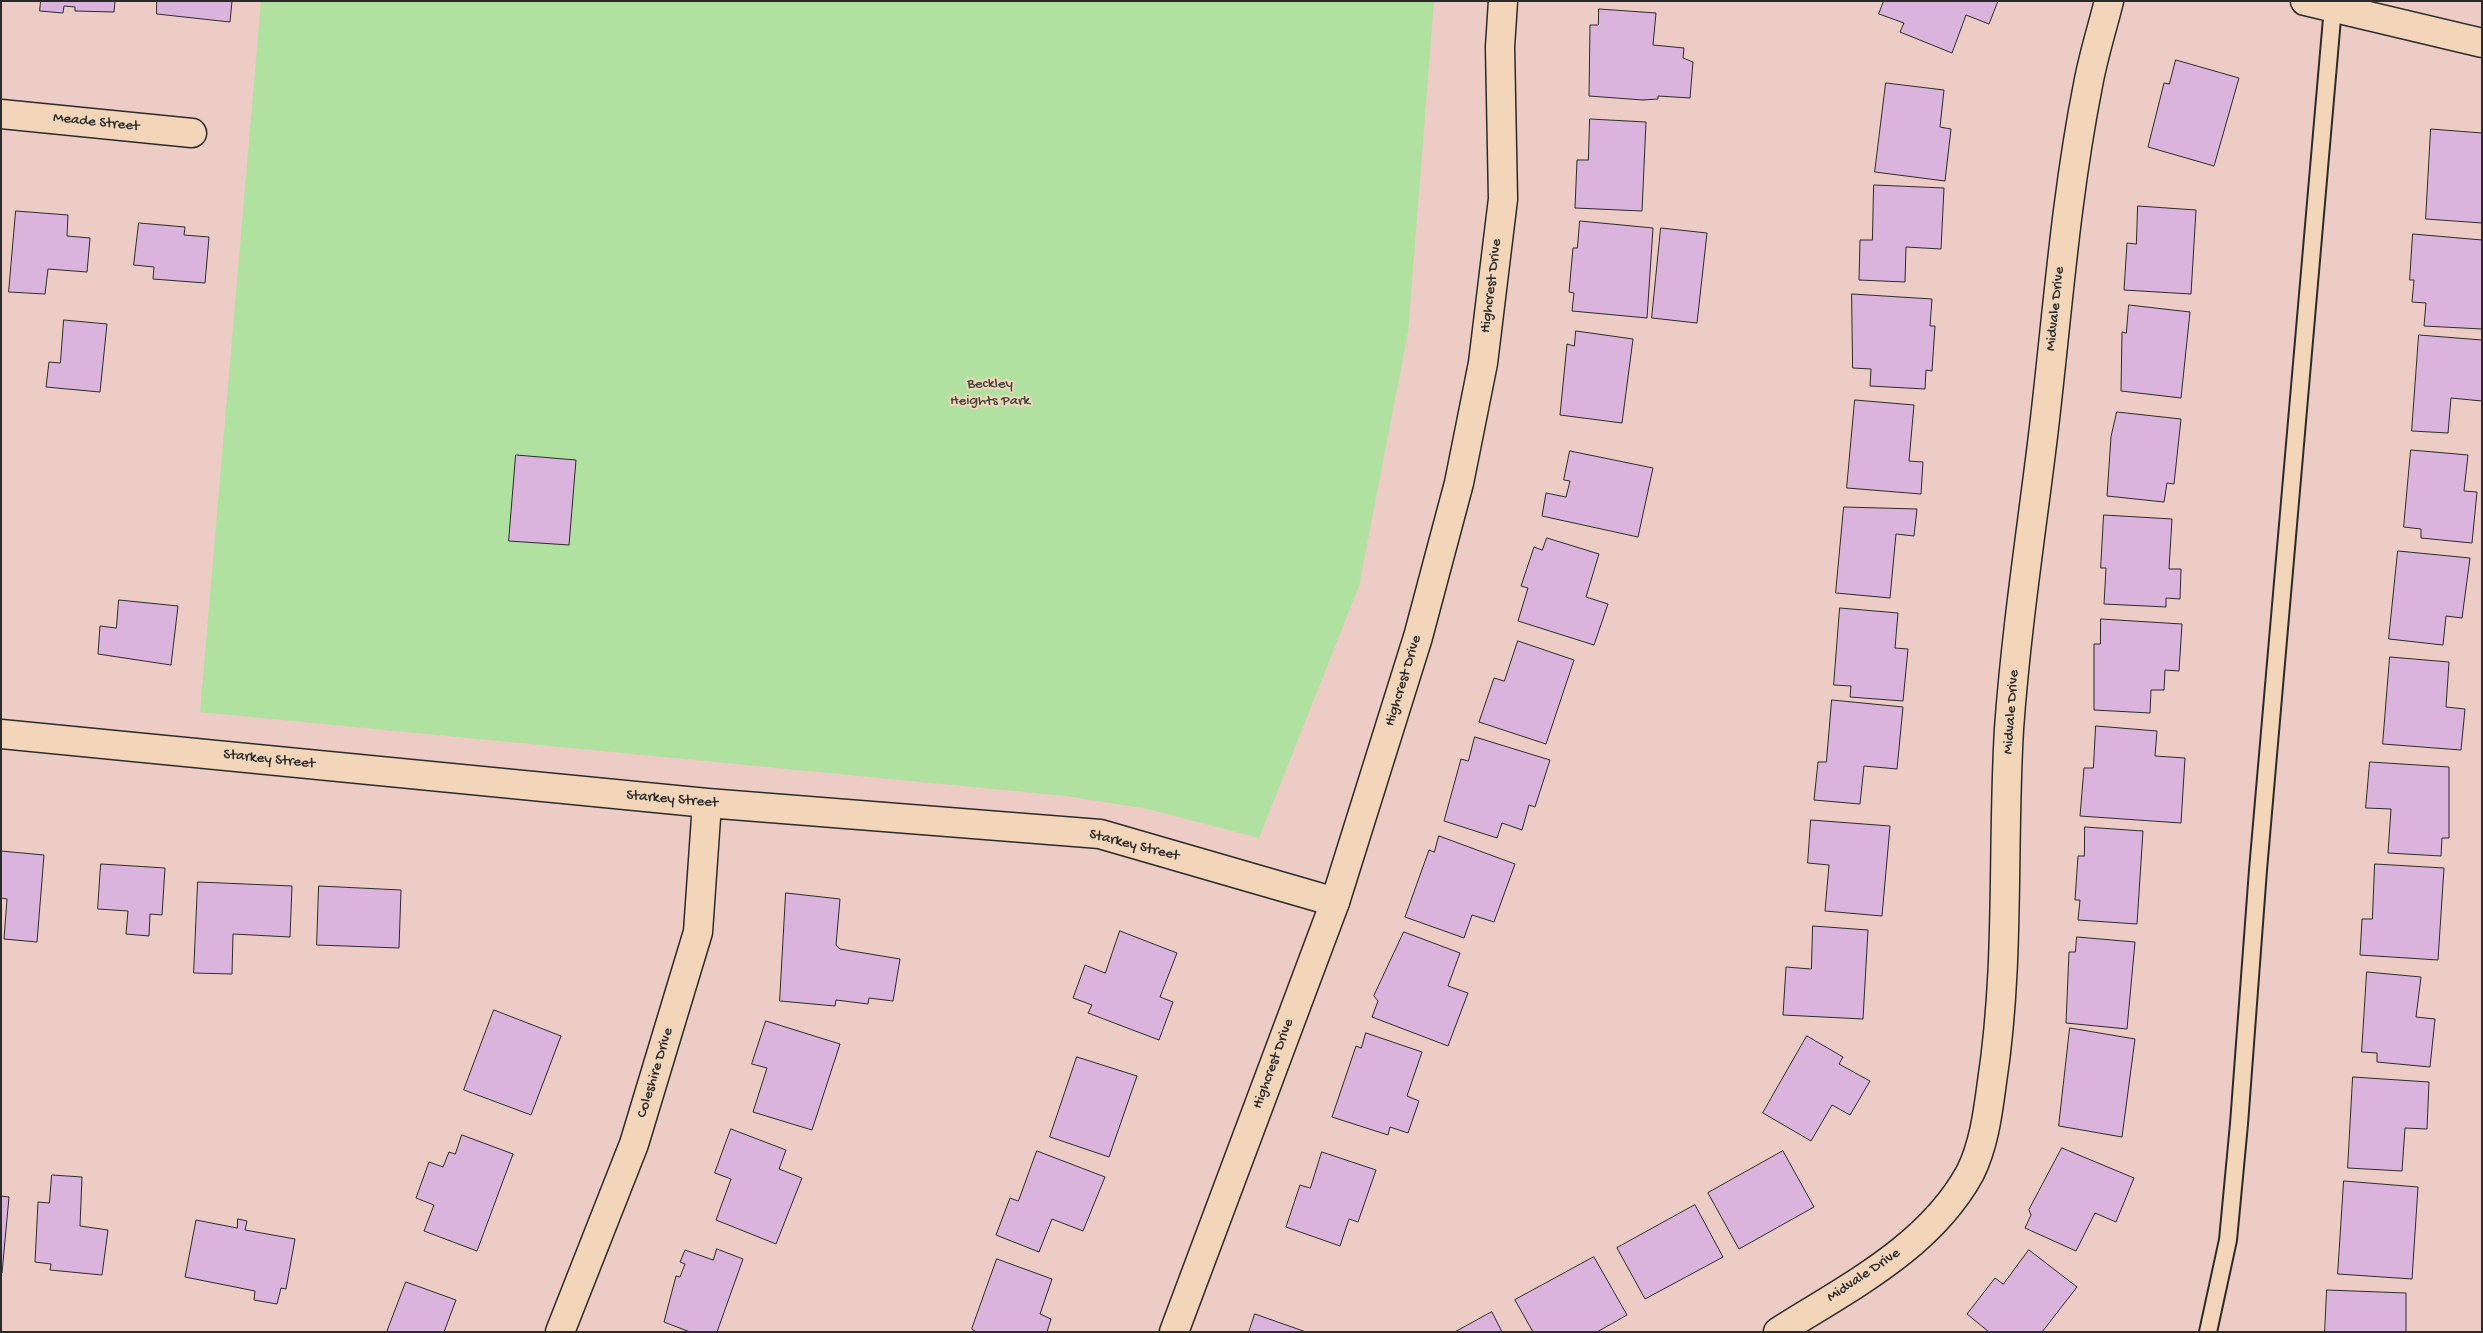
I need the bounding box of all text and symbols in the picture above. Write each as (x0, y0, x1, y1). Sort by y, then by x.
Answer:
street label: Meade Street (52, 110, 140, 136)
street label: Highcrest Drive (1477, 238, 1507, 334)
street label: Midvale Drive (2043, 266, 2069, 352)
park label: Beckley Heights Park (950, 376, 1030, 411)
street label: Highcrest Drive (1382, 633, 1426, 729)
street label: Midvale Drive (2000, 669, 2024, 755)
street label: Starkey Street (222, 746, 316, 774)
street label: Starkey Street (625, 787, 719, 813)
street label: Starkey Street (1087, 826, 1181, 866)
street label: Highcrest Drive (1249, 1017, 1299, 1111)
street label: Coleshire Drive (634, 1026, 678, 1120)
street label: Midvale Drive (1824, 1245, 1904, 1307)

